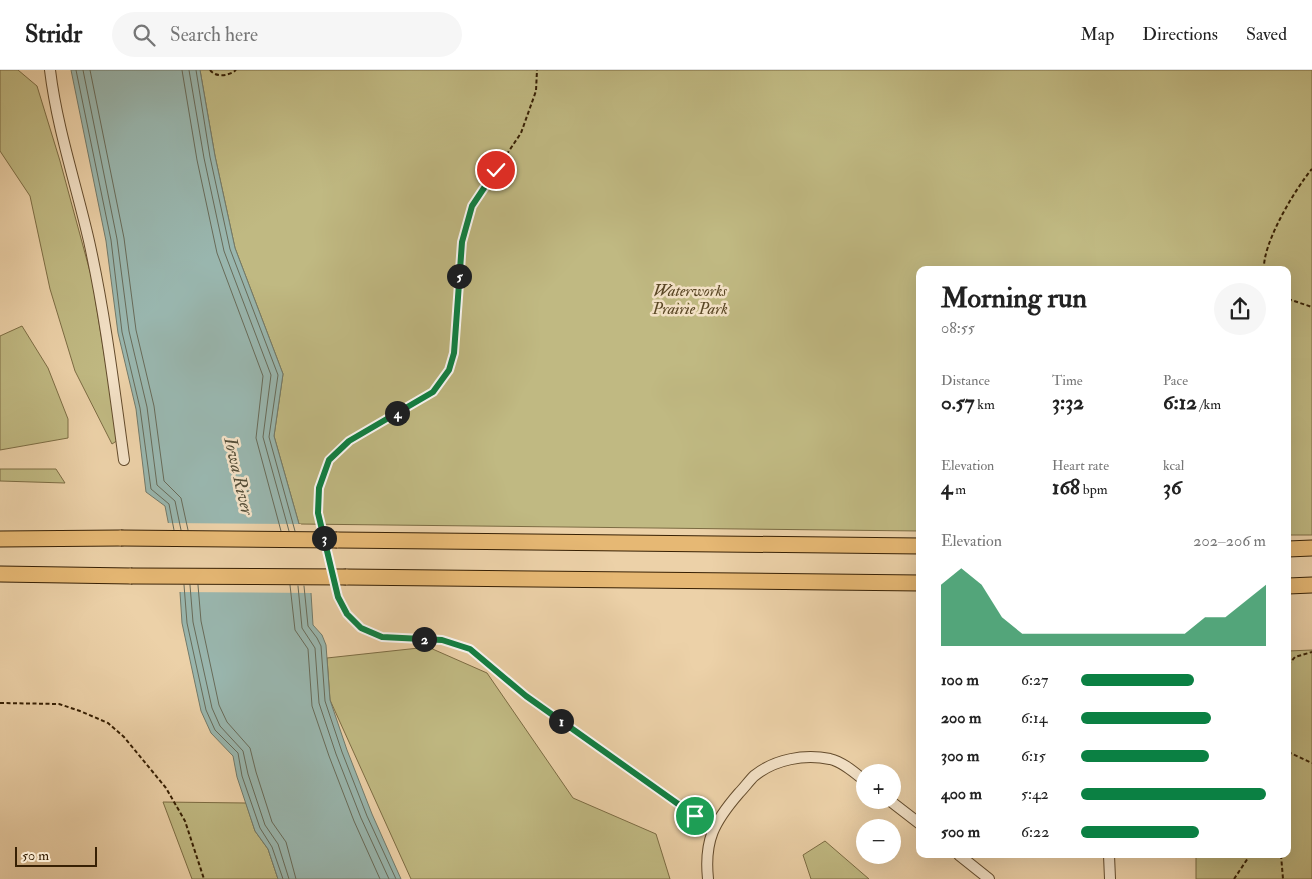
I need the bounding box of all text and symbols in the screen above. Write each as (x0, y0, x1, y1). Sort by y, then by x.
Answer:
search box (112, 12, 462, 57)
text: Stridr (25, 19, 82, 50)
icon: search (130, 21, 158, 49)
text: Search here (170, 23, 258, 47)
text: Map (1081, 23, 1114, 46)
text: Directions (1142, 23, 1218, 46)
text: Saved (1246, 23, 1287, 46)
pin (475, 149, 517, 191)
icon: check (482, 156, 510, 184)
pin: 5 (446, 264, 472, 288)
text: 5 (456, 268, 463, 285)
park label: Waterworks Prairie Park (651, 281, 728, 319)
text: Morning run (941, 281, 1087, 316)
button: share (1214, 283, 1266, 335)
text: 08:55 (941, 318, 975, 338)
text: Distance (941, 372, 990, 389)
text: Time (1052, 372, 1083, 389)
text: Pace (1163, 372, 1188, 389)
text: 0.57 (941, 389, 974, 416)
text: 3:32 (1052, 389, 1084, 416)
text: 6:12 (1163, 389, 1197, 416)
text: km (974, 396, 995, 413)
text: /km (1197, 396, 1221, 413)
pin: 4 (384, 400, 410, 426)
text: 4 (394, 405, 401, 422)
water label: Iowa River (218, 434, 259, 518)
text: Elevation (941, 457, 994, 474)
text: Heart rate (1052, 457, 1109, 474)
text: kcal (1163, 457, 1184, 474)
text: 4 (941, 474, 952, 501)
text: 168 (1052, 474, 1080, 501)
text: 36 (1163, 474, 1182, 501)
text: m (952, 481, 966, 498)
text: bpm (1080, 481, 1108, 498)
pin: 3 (312, 526, 336, 550)
text: 3 (322, 530, 327, 547)
text: Elevation (941, 531, 1002, 551)
text: 202–206 m (1193, 531, 1266, 551)
pin: 2 (412, 626, 436, 652)
text: 2 (421, 631, 428, 648)
text: 100 m (941, 670, 979, 690)
text: 6:27 (1021, 670, 1048, 690)
pin: 1 (548, 708, 574, 734)
text: 200 m (941, 708, 981, 728)
text: 6:14 (1021, 708, 1047, 728)
text: 1 (559, 713, 564, 730)
text: 300 m (941, 746, 979, 766)
text: 6:15 (1021, 746, 1046, 766)
map controls (856, 764, 901, 864)
button: + (856, 764, 901, 809)
text: 400 m (941, 784, 982, 804)
text: 5:42 (1021, 784, 1049, 804)
pin (674, 795, 716, 837)
icon: arrive (681, 802, 709, 830)
button: − (856, 819, 901, 864)
text: 500 m (941, 822, 980, 842)
text: 6:22 (1021, 822, 1049, 842)
scale bar (15, 844, 98, 867)
text: 50 m (22, 847, 49, 864)

